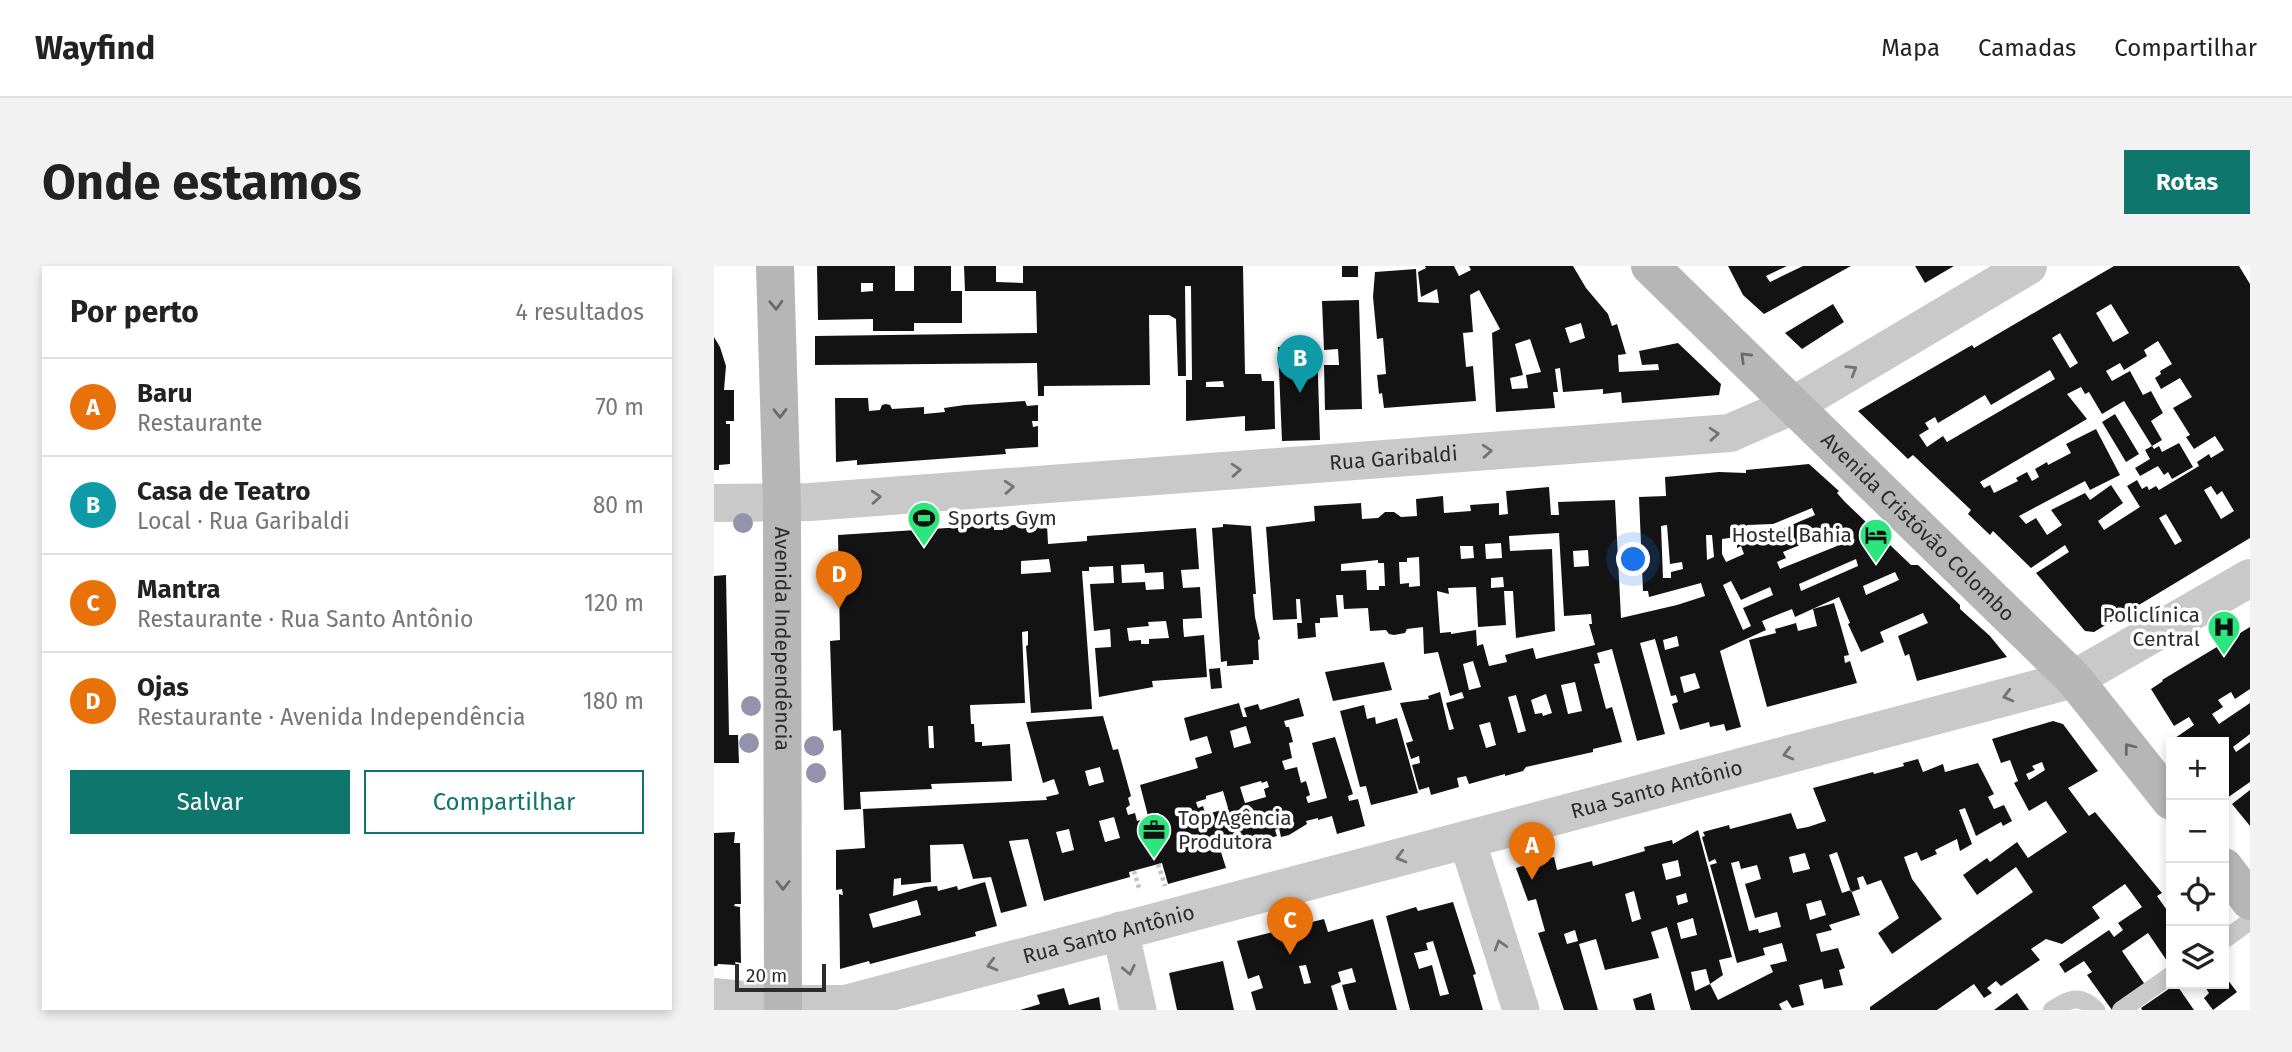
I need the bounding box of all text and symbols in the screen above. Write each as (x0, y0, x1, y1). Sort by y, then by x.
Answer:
text: Wayfind (35, 28, 155, 68)
text: Mapa (1881, 34, 1940, 62)
text: Camadas (1978, 34, 2076, 62)
text: Compartilhar (2114, 34, 2257, 62)
button: Rotas (2124, 150, 2250, 214)
text: Onde estamos (42, 153, 362, 212)
text: Por perto (70, 294, 199, 330)
text: 4 resultados (515, 298, 644, 326)
one-way arrow (769, 300, 784, 311)
pin: B (1277, 335, 1323, 393)
one-way arrow (1740, 353, 1753, 366)
one-way arrow (1845, 365, 1858, 378)
text: Baru (137, 378, 193, 409)
text: A (86, 393, 100, 421)
text: 70 m (595, 393, 644, 421)
one-way arrow (772, 408, 787, 419)
text: Restaurante (137, 409, 262, 437)
one-way arrow (1709, 427, 1720, 442)
street label: Avenida Cristóvão Colombo (1816, 427, 2020, 627)
street label: Rua Garibaldi (1328, 440, 1459, 476)
one-way arrow (1482, 444, 1493, 459)
one-way arrow (1231, 463, 1242, 478)
text: Casa de Teatro (137, 476, 310, 507)
one-way arrow (1004, 480, 1015, 495)
one-way arrow (870, 490, 881, 505)
text: B (86, 491, 100, 519)
text: 80 m (593, 491, 644, 519)
sports icon: Sports Gym (905, 499, 943, 548)
place label: Sports Gym (948, 505, 1057, 531)
text: Local · Rua Garibaldi (137, 507, 350, 535)
hotel icon: Hostel Bahia (1857, 516, 1895, 565)
place label: Hostel Bahia (1731, 522, 1852, 548)
street label: Avenida Independência (769, 527, 795, 751)
your location (1616, 542, 1650, 576)
pin: D (816, 551, 862, 609)
text: Mantra (137, 574, 221, 605)
text: C (86, 589, 100, 617)
text: 120 m (584, 589, 644, 617)
place label: Policlínica Central (2102, 602, 2200, 652)
text: Restaurante · Rua Santo Antônio (137, 605, 474, 633)
hospital icon: Policlínica Central (2205, 608, 2243, 657)
text: Ojas (137, 672, 189, 703)
text: D (86, 687, 100, 715)
text: 180 m (583, 687, 644, 715)
one-way arrow (2002, 688, 2014, 702)
text: Restaurante · Avenida Independência (137, 703, 525, 731)
map controls (2166, 737, 2229, 989)
button: + (2166, 737, 2229, 800)
one-way arrow (2124, 743, 2137, 755)
one-way arrow (1782, 746, 1794, 761)
street label: Rua Santo Antônio (1568, 754, 1745, 824)
button: Salvar (70, 770, 350, 834)
button: Compartilhar (364, 770, 644, 834)
button: − (2166, 800, 2229, 863)
place label: Top Agência Produtora (1178, 805, 1292, 855)
office icon: Top Agência Produtora (1135, 811, 1173, 860)
pin: A (1509, 822, 1555, 880)
one-way arrow (1395, 849, 1407, 863)
button: locate (2166, 863, 2229, 926)
one-way arrow (775, 880, 791, 891)
pin: C (1267, 897, 1313, 955)
street label: Rua Santo Antônio (1020, 899, 1197, 969)
button: layers (2166, 926, 2229, 989)
one-way arrow (1494, 939, 1509, 951)
one-way arrow (986, 956, 998, 971)
scale bar (735, 961, 826, 993)
text: 20 m (746, 964, 787, 987)
one-way arrow (1121, 964, 1135, 976)

